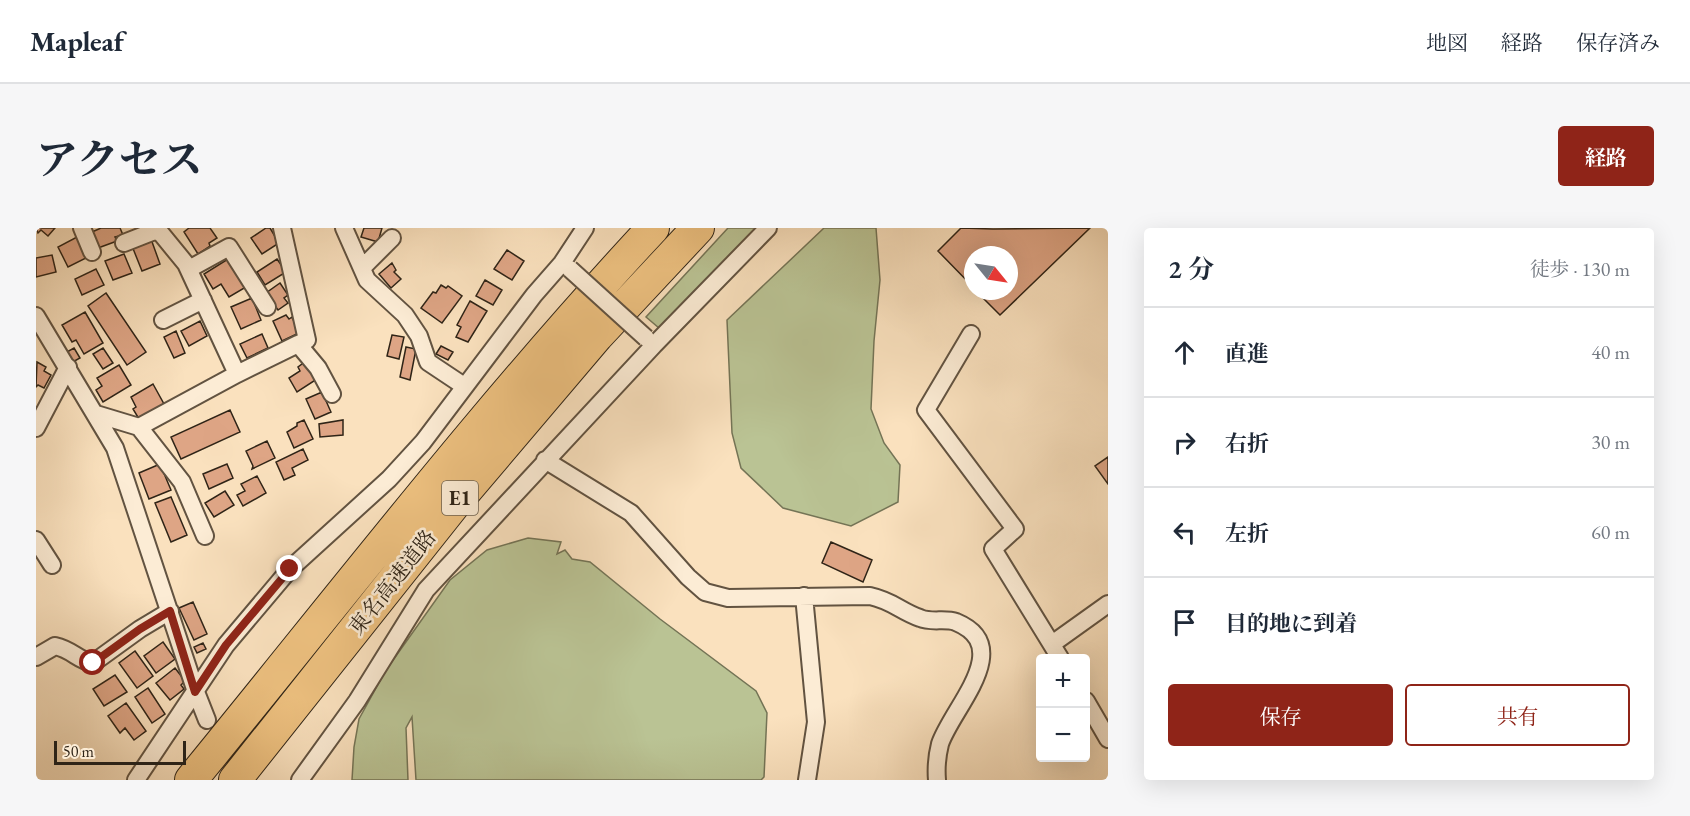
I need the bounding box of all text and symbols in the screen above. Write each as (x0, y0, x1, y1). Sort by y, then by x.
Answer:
text: Mapleaf (30, 23, 124, 59)
text: 地図 (1426, 29, 1468, 56)
text: 経路 (1501, 29, 1543, 56)
text: 保存済み (1576, 29, 1660, 56)
button: 経路 (1558, 126, 1654, 186)
text: アクセス (36, 132, 203, 187)
north arrow (964, 246, 1018, 300)
text: 2 分 (1168, 252, 1214, 286)
text: 徒歩 · 130 m (1530, 256, 1630, 282)
icon: ahead (1168, 336, 1201, 369)
text: 直進 (1225, 339, 1269, 368)
text: 40 m (1591, 339, 1630, 365)
icon: right (1168, 426, 1201, 459)
text: 右折 (1225, 429, 1269, 458)
text: 30 m (1591, 429, 1630, 455)
road number: E1 (442, 481, 478, 515)
icon: left (1168, 516, 1201, 549)
text: 左折 (1225, 519, 1269, 548)
text: 60 m (1591, 519, 1630, 545)
street label: 東名高速道路 (343, 524, 441, 640)
route end (276, 555, 302, 581)
icon: arrive (1168, 606, 1201, 639)
text: 目的地に到着 (1225, 609, 1357, 638)
route start (79, 649, 105, 675)
map controls (1036, 654, 1090, 762)
button: + (1036, 654, 1090, 708)
button: 保存 (1168, 684, 1393, 746)
button: 共有 (1405, 684, 1630, 746)
button: − (1036, 708, 1090, 762)
scale bar (54, 738, 186, 766)
text: 50 m (63, 741, 94, 762)

